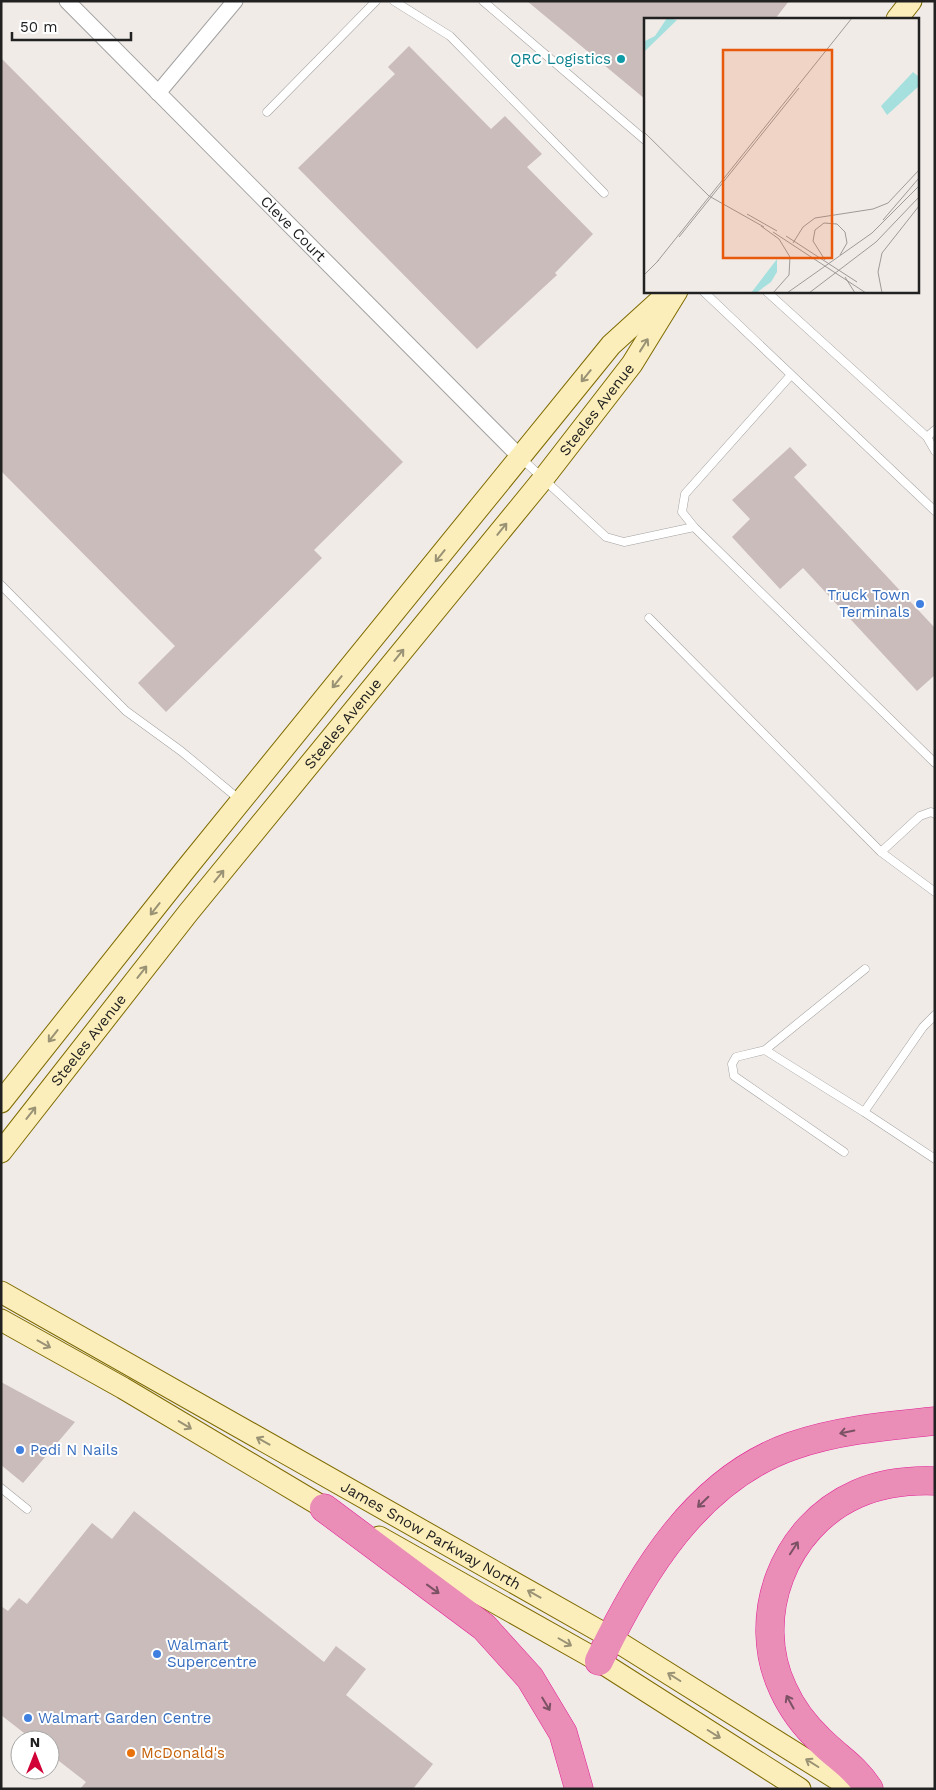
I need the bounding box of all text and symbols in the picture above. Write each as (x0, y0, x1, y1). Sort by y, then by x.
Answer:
scale bar (12, 10, 131, 42)
text: 50 m (20, 18, 57, 36)
inset map (644, 18, 918, 292)
place label: QRC Logistics (510, 50, 611, 68)
marker: QRC Logistics (615, 53, 627, 65)
street label: Cleve Court (257, 192, 330, 266)
one-way arrow (639, 338, 649, 352)
street label: Steeles Avenue (555, 360, 638, 459)
one-way arrow (581, 369, 592, 382)
one-way arrow (496, 523, 507, 536)
one-way arrow (434, 549, 445, 562)
place label: Truck Town Terminals (827, 586, 910, 621)
marker: Truck Town Terminals (914, 598, 926, 610)
one-way arrow (394, 648, 405, 661)
street label: Steeles Avenue (300, 675, 385, 773)
one-way arrow (332, 676, 343, 689)
one-way arrow (213, 869, 225, 882)
one-way arrow (149, 902, 160, 915)
one-way arrow (137, 966, 148, 979)
street label: Steeles Avenue (47, 991, 130, 1090)
one-way arrow (48, 1029, 59, 1042)
one-way arrow (26, 1107, 37, 1120)
one-way arrow (36, 1339, 51, 1349)
one-way arrow (177, 1421, 191, 1431)
one-way arrow (840, 1428, 856, 1437)
one-way arrow (256, 1436, 271, 1446)
place label: Pedi N Nails (30, 1441, 118, 1459)
marker: Pedi N Nails (14, 1444, 26, 1456)
street label: James Snow Parkway North (338, 1477, 524, 1594)
one-way arrow (697, 1496, 710, 1508)
one-way arrow (789, 1541, 800, 1555)
one-way arrow (426, 1584, 439, 1595)
one-way arrow (527, 1589, 542, 1599)
place label: Walmart Supercentre (167, 1636, 257, 1671)
one-way arrow (558, 1637, 573, 1647)
marker: Walmart Supercentre (151, 1648, 163, 1660)
one-way arrow (668, 1672, 682, 1682)
one-way arrow (784, 1695, 794, 1710)
one-way arrow (541, 1697, 551, 1711)
place label: Walmart Garden Centre (38, 1709, 211, 1727)
marker: Walmart Garden Centre (22, 1712, 34, 1724)
one-way arrow (706, 1729, 720, 1739)
north arrow (10, 1730, 60, 1780)
text: N (30, 1734, 40, 1750)
place label: McDonald's (141, 1744, 225, 1762)
marker: McDonald's (125, 1747, 137, 1759)
one-way arrow (806, 1758, 820, 1768)

